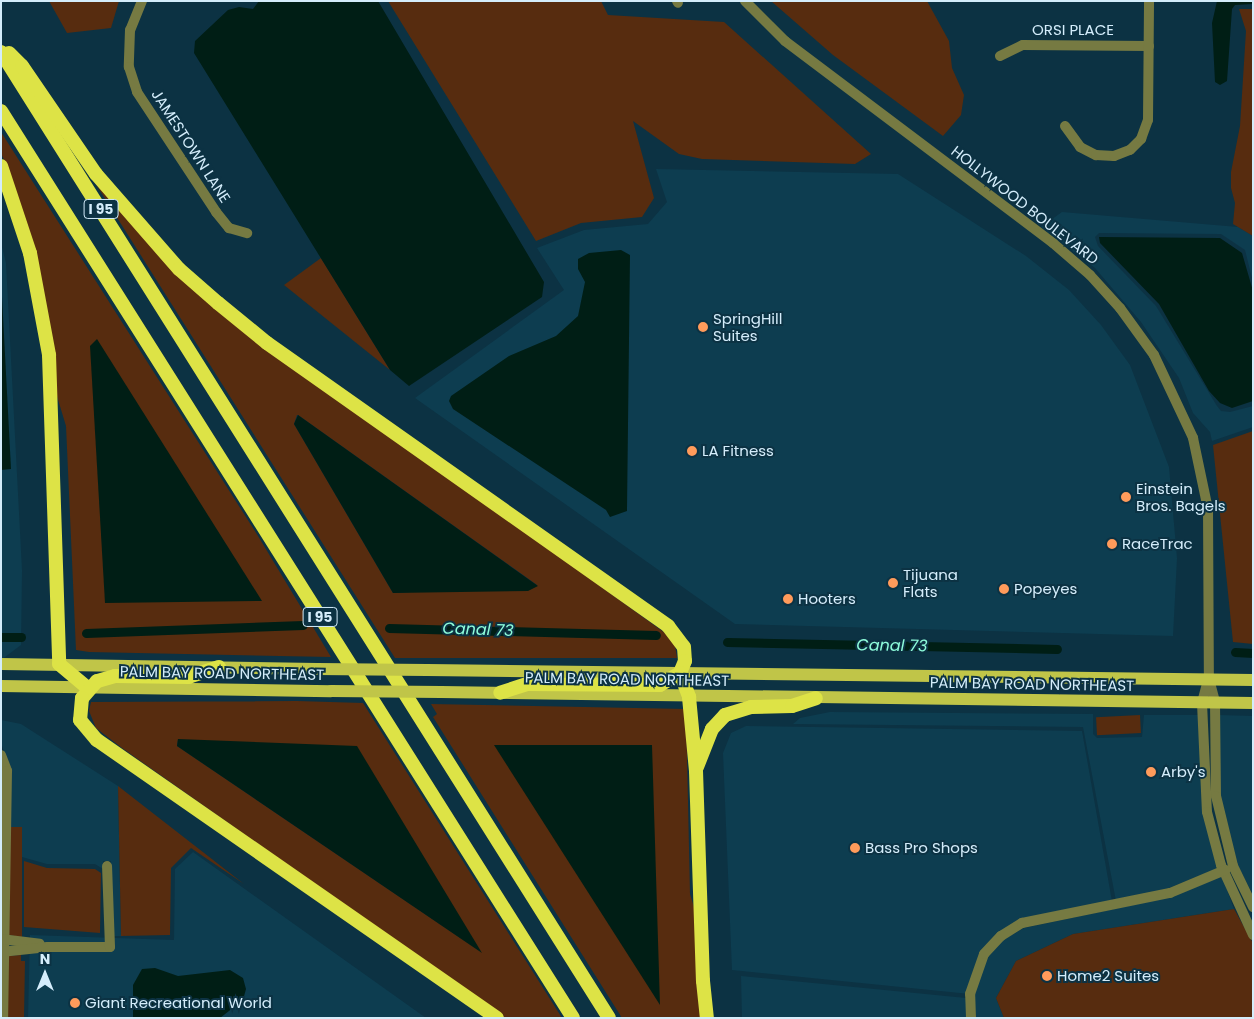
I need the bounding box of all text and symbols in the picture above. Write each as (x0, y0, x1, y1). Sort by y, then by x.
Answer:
street label: ORSI PLACE (1032, 21, 1114, 39)
street label: JAMESTOWN LANE (148, 86, 234, 206)
street label: HOLLYWOOD BOULEVARD (948, 142, 1102, 268)
road number: I 95 (84, 198, 118, 220)
place label: SpringHill Suites (713, 309, 782, 344)
marker: SpringHill Suites (697, 321, 709, 333)
place label: LA Fitness (702, 442, 774, 460)
marker: LA Fitness (686, 445, 698, 457)
place label: Einstein Bros. Bagels (1136, 479, 1226, 514)
marker: Einstein Bros. Bagels (1120, 491, 1132, 503)
place label: RaceTrac (1122, 535, 1193, 553)
marker: RaceTrac (1106, 538, 1118, 550)
place label: Tijuana Flats (903, 565, 958, 600)
marker: Tijuana Flats (887, 577, 899, 589)
place label: Popeyes (1014, 580, 1077, 598)
marker: Popeyes (998, 583, 1010, 595)
place label: Hooters (798, 590, 856, 608)
marker: Hooters (782, 593, 794, 605)
road number: I 95 (302, 606, 338, 628)
water label: Canal 73 (442, 619, 514, 641)
water label: Canal 73 (856, 636, 928, 656)
street label: PALM BAY ROAD NORTHEAST (120, 662, 324, 684)
street label: PALM BAY ROAD NORTHEAST (525, 668, 729, 690)
street label: PALM BAY ROAD NORTHEAST (930, 673, 1134, 695)
place label: Arby's (1161, 763, 1206, 781)
marker: Arby's (1145, 766, 1157, 778)
place label: Bass Pro Shops (865, 839, 978, 857)
marker: Bass Pro Shops (849, 842, 861, 854)
north arrow (20, 949, 70, 999)
text: N (40, 949, 50, 969)
place label: Home2 Suites (1057, 967, 1159, 985)
marker: Home2 Suites (1041, 970, 1053, 982)
place label: Giant Recreational World (85, 994, 272, 1012)
marker: Giant Recreational World (69, 997, 81, 1009)

